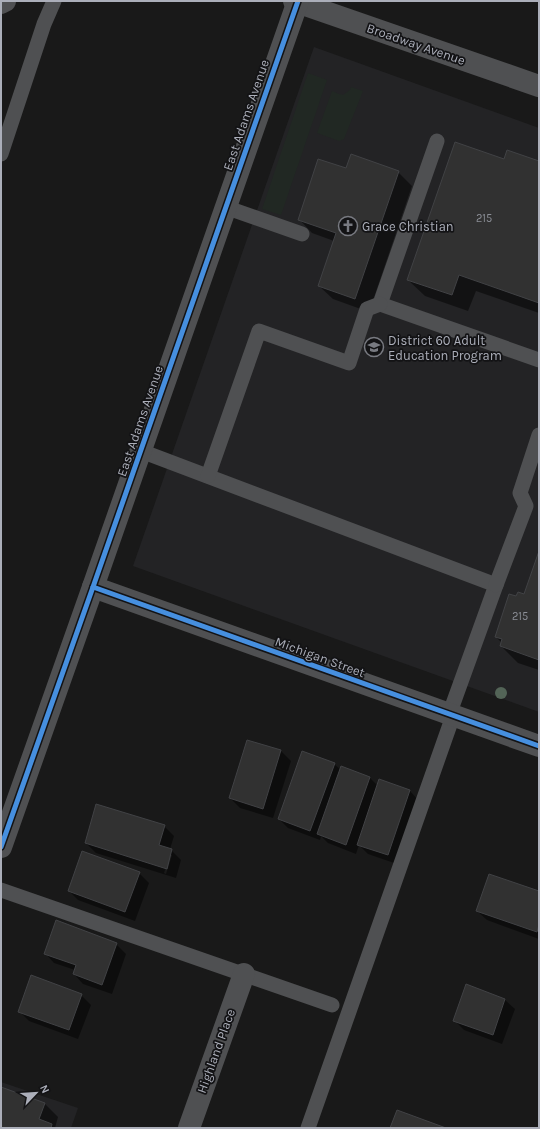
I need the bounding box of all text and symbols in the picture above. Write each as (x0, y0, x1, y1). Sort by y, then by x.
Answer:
street label: Broadway Avenue (365, 20, 468, 68)
street label: East Adams Avenue (220, 57, 272, 173)
house number: 215 (476, 212, 492, 225)
church icon: Grace Christian (337, 215, 359, 237)
place label: Grace Christian (362, 219, 454, 234)
place label: District 60 Adult Education Program (388, 333, 502, 363)
school or university icon: District 60 Adult Education Program (363, 336, 385, 358)
street label: East Adams Avenue (114, 363, 166, 479)
house number: 215 (512, 610, 528, 623)
street label: Michigan Street (273, 634, 367, 680)
street label: Highland Place (194, 1007, 238, 1095)
north arrow (16, 1073, 56, 1113)
text: N (37, 1083, 52, 1095)

